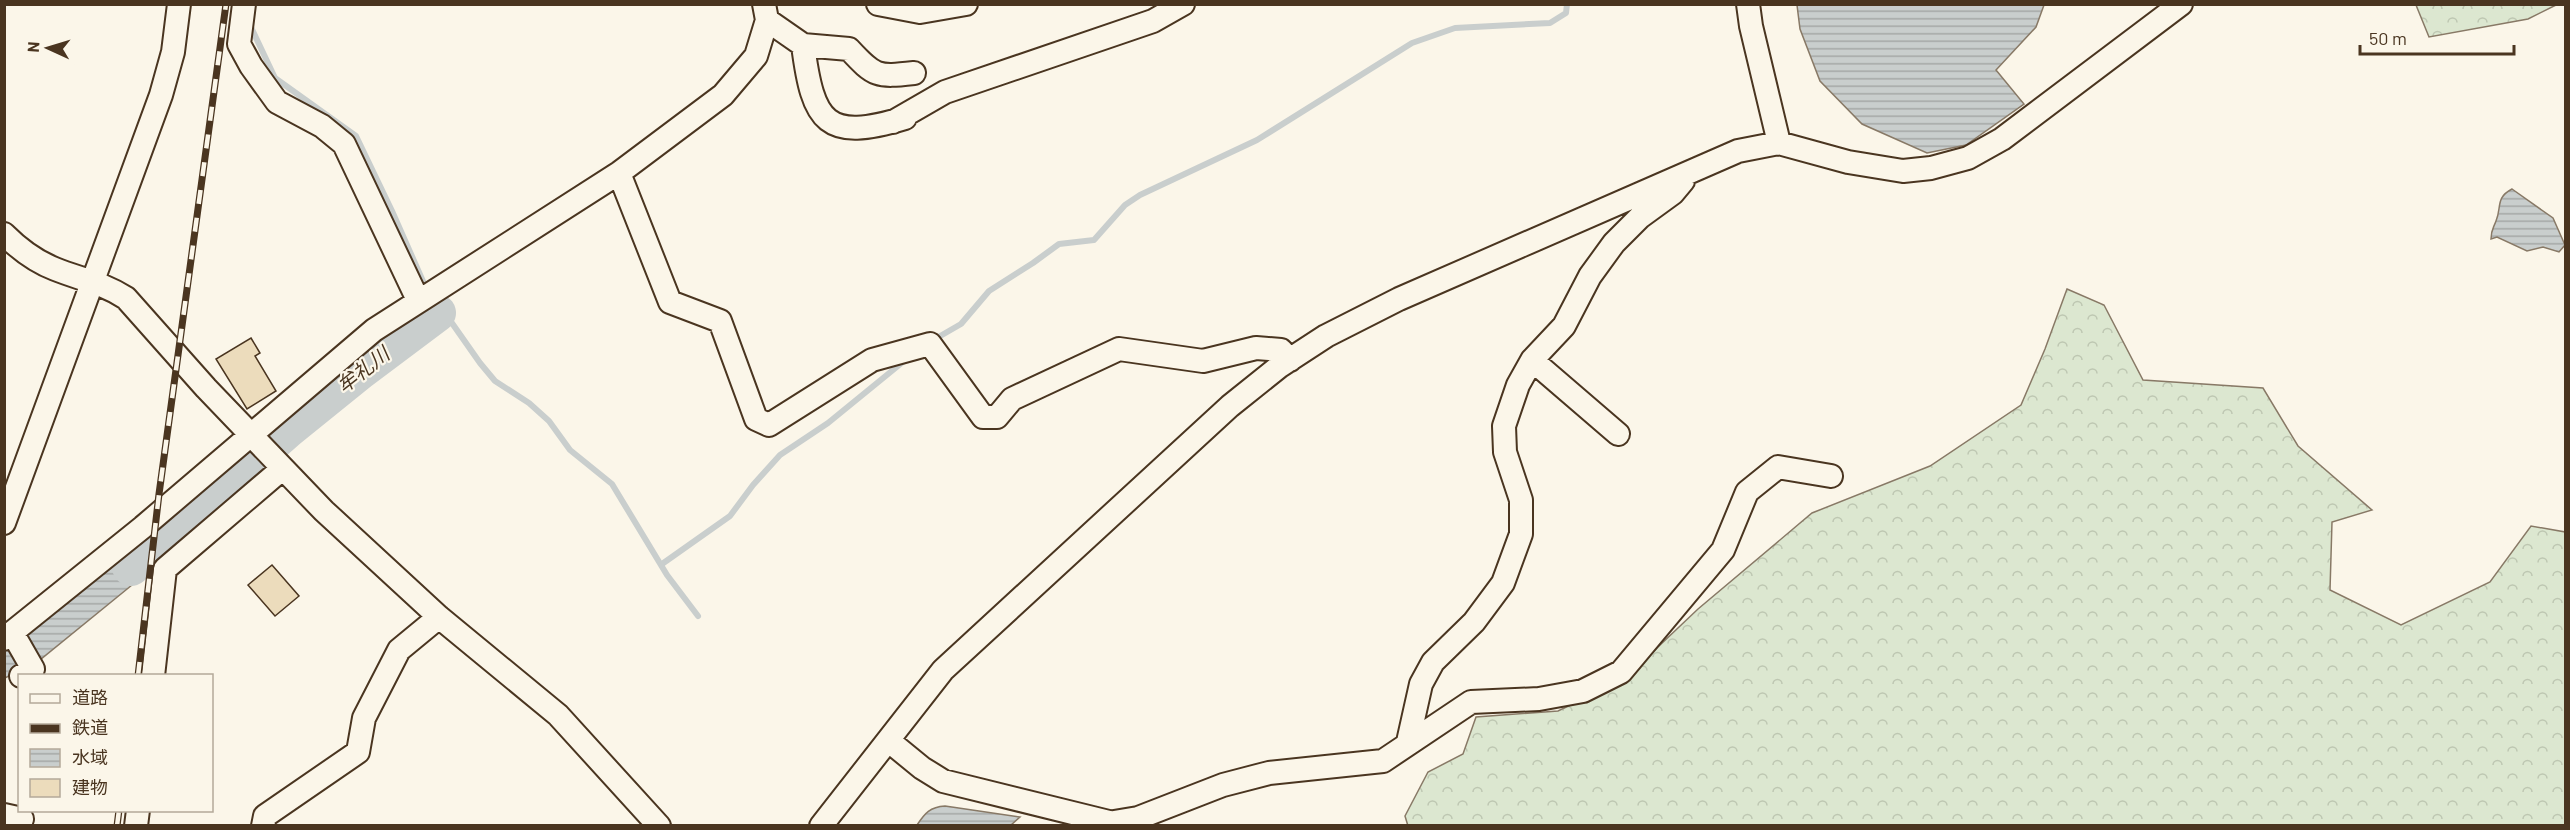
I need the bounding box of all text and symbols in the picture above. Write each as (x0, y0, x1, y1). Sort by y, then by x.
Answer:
north arrow (18, 18, 78, 78)
scale bar (2360, 18, 2514, 56)
text: 50 m (2369, 27, 2407, 49)
text: N (23, 41, 42, 53)
water label: 牟礼川 (331, 340, 395, 397)
legend (18, 674, 213, 812)
text: 道路 (72, 686, 108, 708)
text: 鉄道 (72, 716, 108, 738)
text: 水域 (72, 746, 108, 768)
text: 建物 (72, 776, 108, 798)

